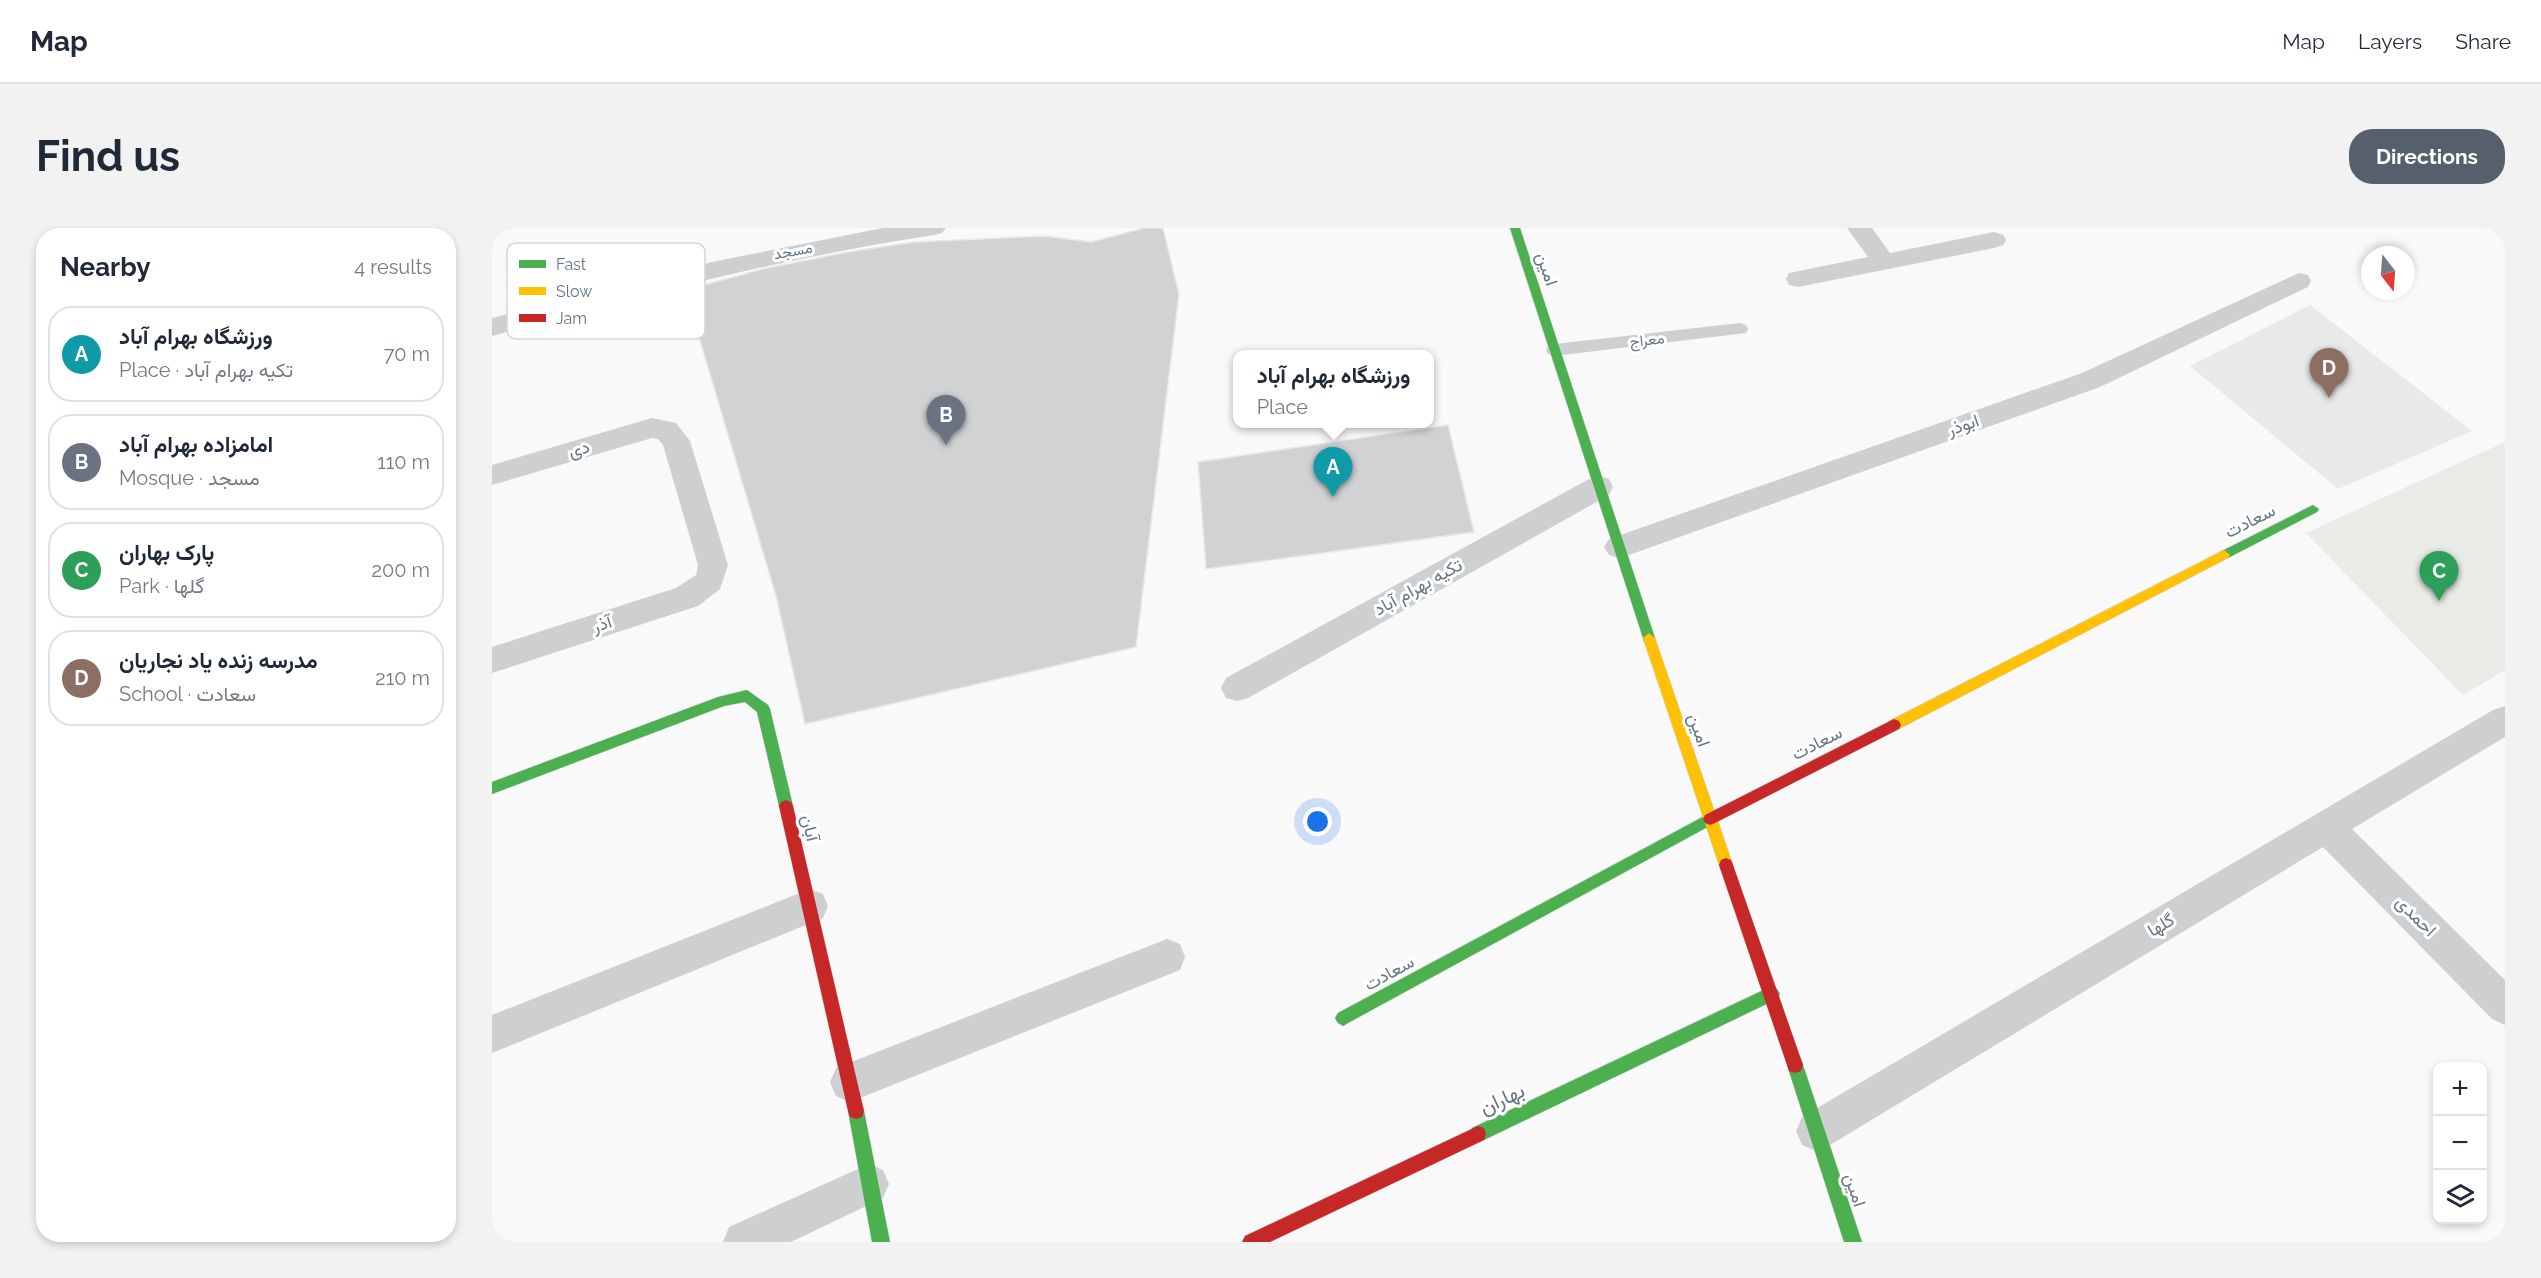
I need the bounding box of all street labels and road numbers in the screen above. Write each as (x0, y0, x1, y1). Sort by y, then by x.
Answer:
street label: مسجد (772, 238, 814, 264)
street label: امین (1531, 249, 1563, 289)
street label: معراج (1629, 329, 1665, 353)
street label: ابوذر (1943, 409, 1982, 441)
street label: دی (566, 435, 592, 463)
street label: سعادت (2221, 499, 2278, 542)
street label: تکیه بهرام آباد (1370, 554, 1467, 621)
street label: آذر (589, 610, 616, 638)
street label: امین (1683, 710, 1715, 750)
street label: سعادت (1788, 721, 1845, 764)
street label: آبان (797, 813, 824, 845)
street label: احمدی (2391, 891, 2441, 941)
street label: گلها (2144, 909, 2178, 941)
street label: سعادت (1360, 950, 1417, 995)
street label: بهاران (1475, 1077, 1529, 1121)
street label: امین (1839, 1170, 1871, 1210)

